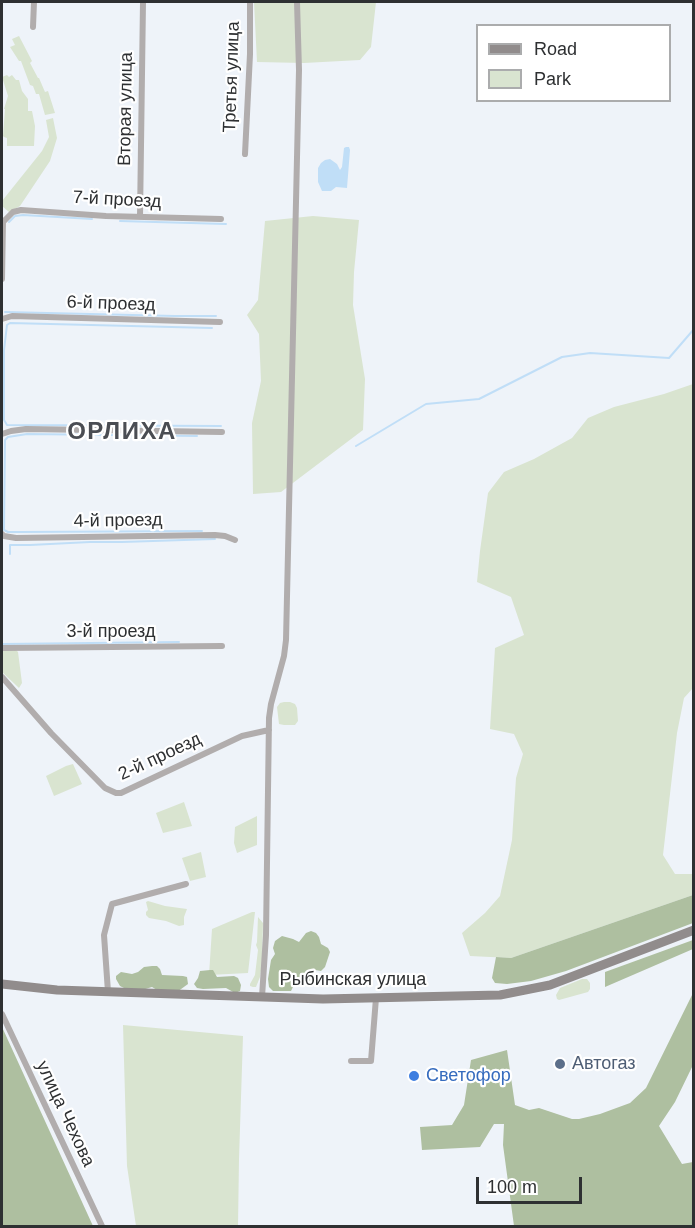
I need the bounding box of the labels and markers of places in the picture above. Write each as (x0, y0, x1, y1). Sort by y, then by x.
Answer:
place label: Автогаз (572, 1053, 635, 1075)
marker: Автогаз (553, 1057, 567, 1071)
place label: Светофор (426, 1065, 511, 1087)
marker: Светофор (407, 1069, 421, 1083)

